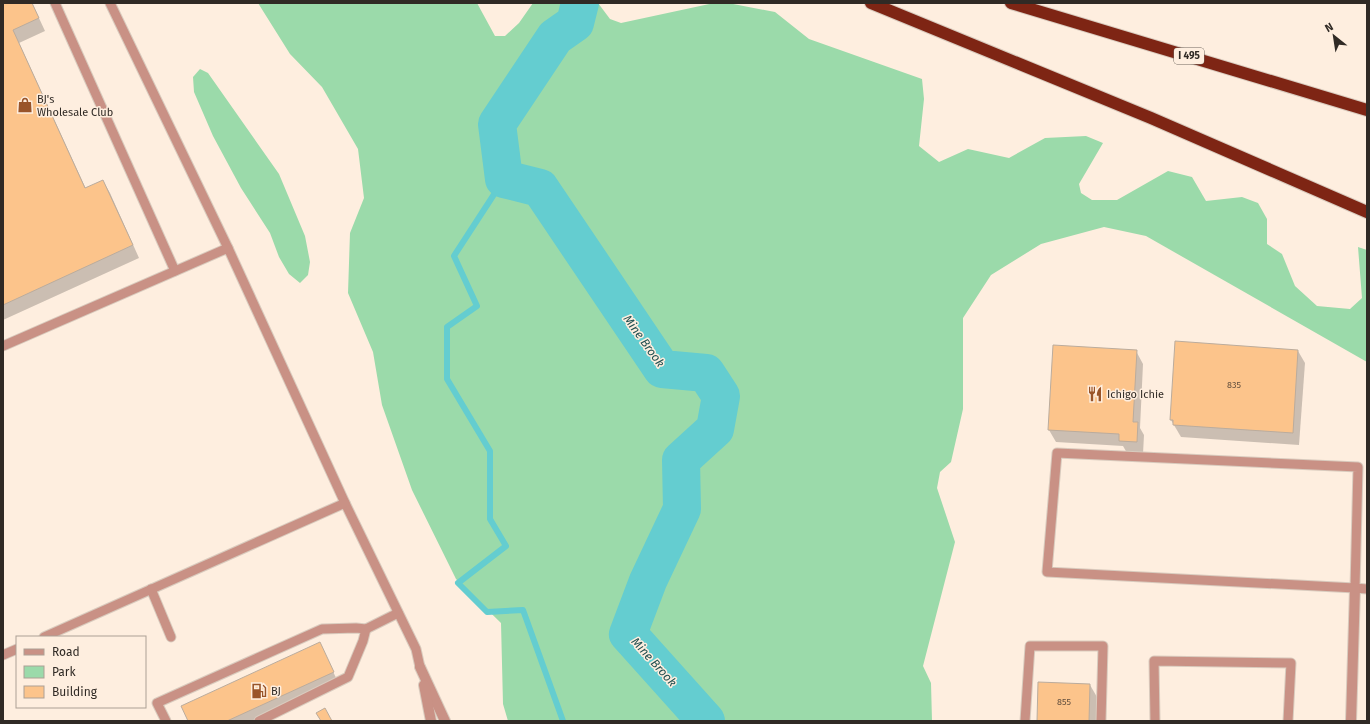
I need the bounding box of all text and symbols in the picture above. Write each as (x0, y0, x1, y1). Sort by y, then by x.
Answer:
north arrow (1314, 16, 1354, 56)
text: N (1323, 20, 1336, 35)
road number: I 495 (1174, 48, 1204, 64)
place label: BJ's Wholesale Club (37, 93, 113, 119)
shop icon: BJ's Wholesale Club (16, 96, 34, 114)
water label: Mine Brook (620, 312, 668, 370)
house number: 835 (1227, 380, 1241, 390)
restaurant icon: Ichigo Ichie (1086, 385, 1104, 403)
place label: Ichigo Ichie (1107, 388, 1164, 401)
water label: Mine Brook (628, 635, 680, 690)
legend (16, 636, 146, 708)
text: Road (52, 645, 80, 659)
text: Park (52, 665, 76, 679)
fuel station icon: BJ (250, 682, 268, 700)
text: Building (52, 685, 98, 699)
place label: BJ (271, 685, 281, 698)
house number: 855 (1057, 697, 1071, 707)

